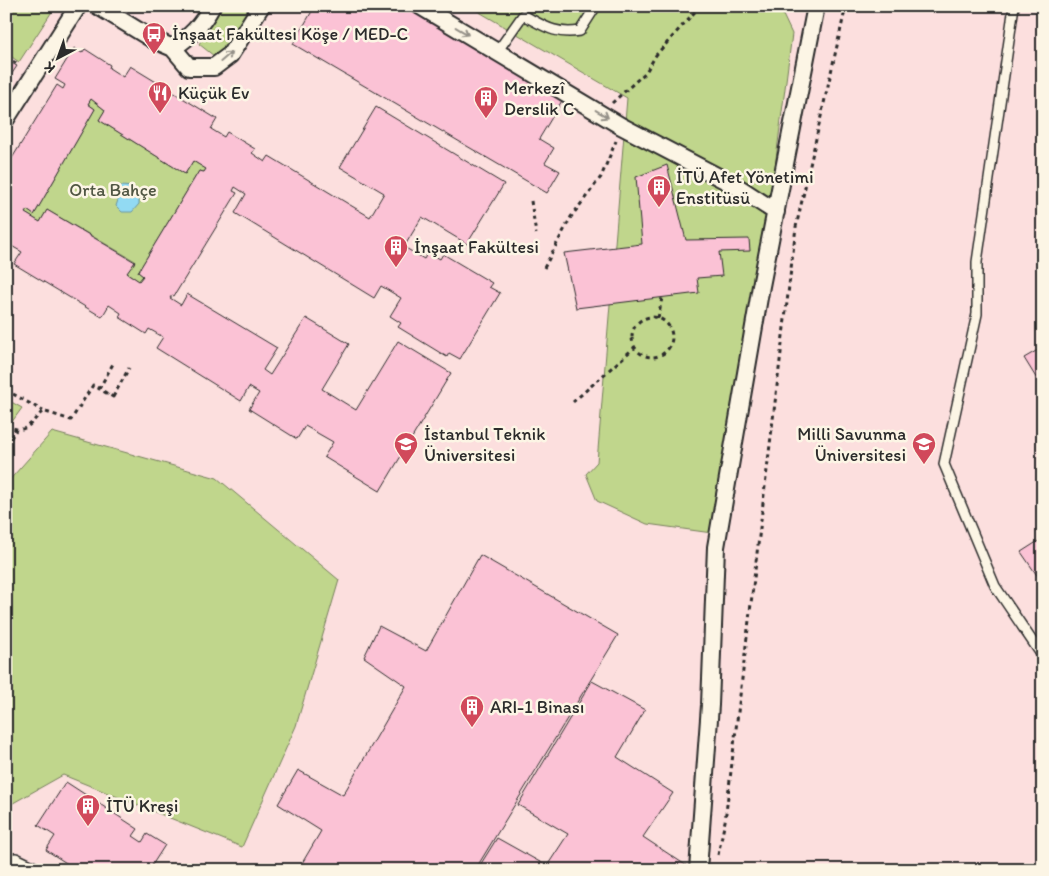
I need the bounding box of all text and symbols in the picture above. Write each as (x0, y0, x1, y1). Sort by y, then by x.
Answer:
bus stop icon: İnşaat Fakültesi Köşe / MED-C (141, 21, 167, 55)
place label: İnşaat Fakültesi Köşe / MED-C (172, 23, 408, 45)
one-way arrow (455, 27, 469, 37)
north arrow (32, 32, 82, 82)
one-way arrow (220, 51, 233, 63)
text: K (40, 57, 59, 77)
place label: Merkezî Derslik C (504, 77, 574, 120)
restaurant icon: Küçük Ev (147, 80, 173, 114)
place label: Küçük Ev (178, 82, 250, 104)
building icon: Merkezî Derslik C (473, 85, 499, 119)
one-way arrow (594, 110, 608, 120)
place label: İTÜ Afet Yönetimi Enstitüsü (676, 166, 814, 209)
building icon: İTÜ Afet Yönetimi Enstitüsü (646, 174, 672, 208)
park label: Orta Bahçe (69, 179, 157, 201)
building icon: İnşaat Fakültesi (383, 234, 409, 268)
place label: İnşaat Fakültesi (414, 236, 539, 258)
place label: İstanbul Teknik Üniversitesi (424, 423, 545, 466)
place label: Milli Savunma Üniversitesi (797, 423, 906, 466)
school or university icon: İstanbul Teknik Üniversitesi (393, 431, 419, 465)
school or university icon: Milli Savunma Üniversitesi (911, 431, 937, 465)
building icon: ARI-1 Binası (459, 694, 485, 728)
place label: ARI-1 Binası (490, 696, 584, 718)
building icon: İTÜ Kreşi (75, 793, 101, 827)
place label: İTÜ Kreşi (106, 795, 178, 817)

